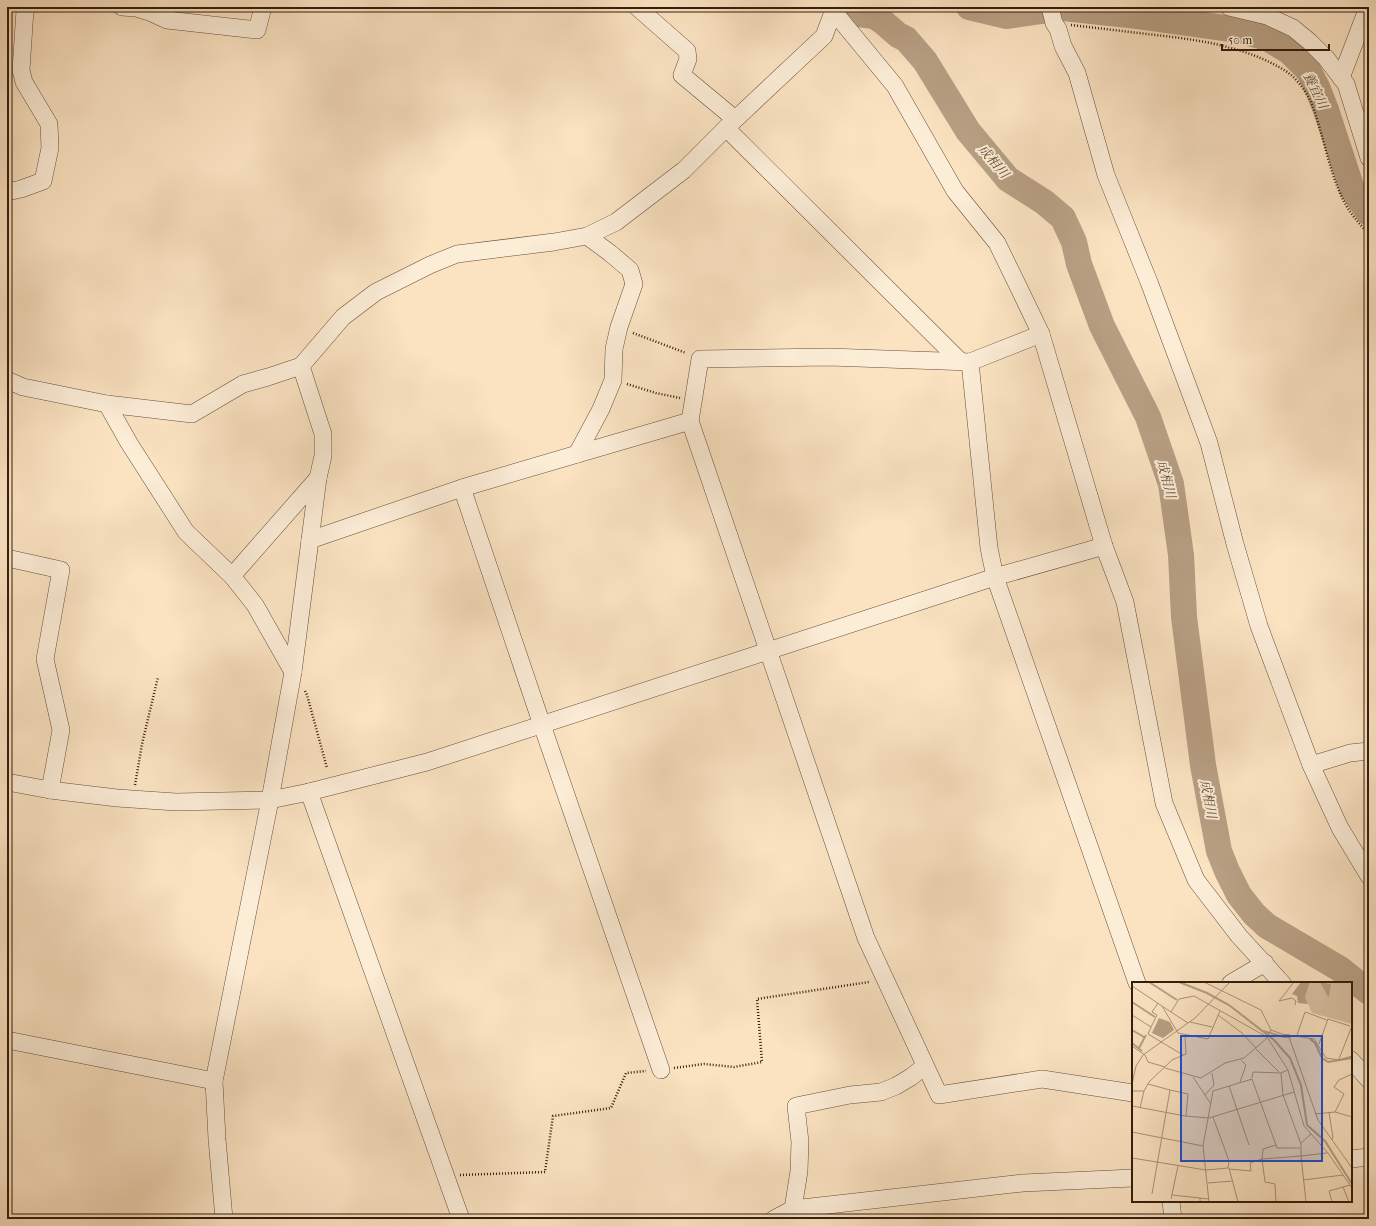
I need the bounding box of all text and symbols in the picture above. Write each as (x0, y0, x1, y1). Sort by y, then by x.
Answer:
scale bar (1222, 26, 1329, 52)
text: 50 m (1228, 33, 1252, 47)
water label: 養宜川 (1300, 69, 1332, 113)
water label: 成相川 (975, 142, 1013, 182)
water label: 成相川 (1154, 458, 1179, 502)
water label: 成相川 (1197, 779, 1220, 822)
inset map (1132, 982, 1352, 1202)

